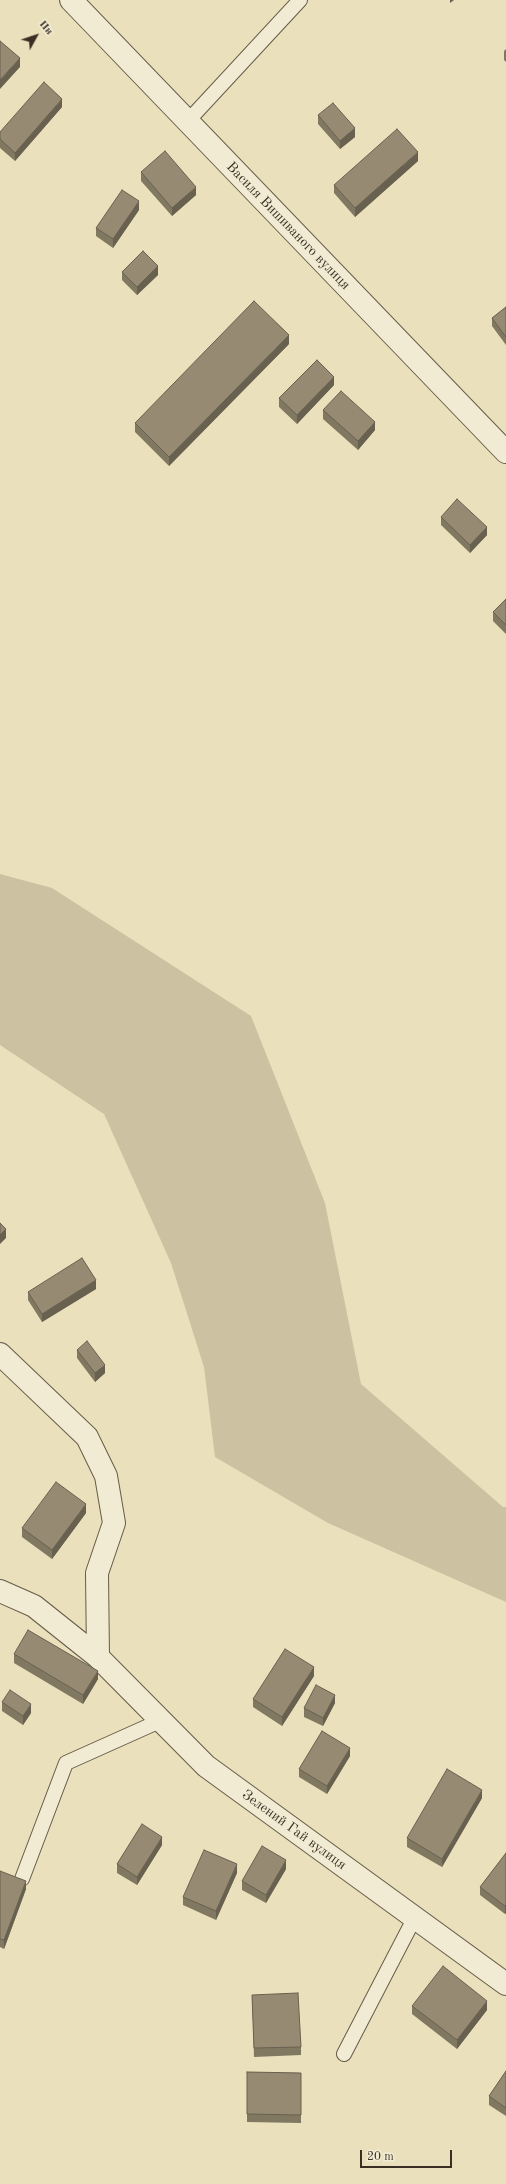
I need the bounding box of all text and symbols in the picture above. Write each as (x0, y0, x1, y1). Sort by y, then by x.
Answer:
north arrow (16, 16, 56, 56)
text: Пн (36, 19, 55, 37)
street label: Василя Вишиваного вулиця (222, 159, 354, 293)
street label: Зелений Гай вулиця (239, 1786, 349, 1874)
scale bar (362, 2142, 454, 2168)
text: 20 m (367, 2151, 394, 2163)

